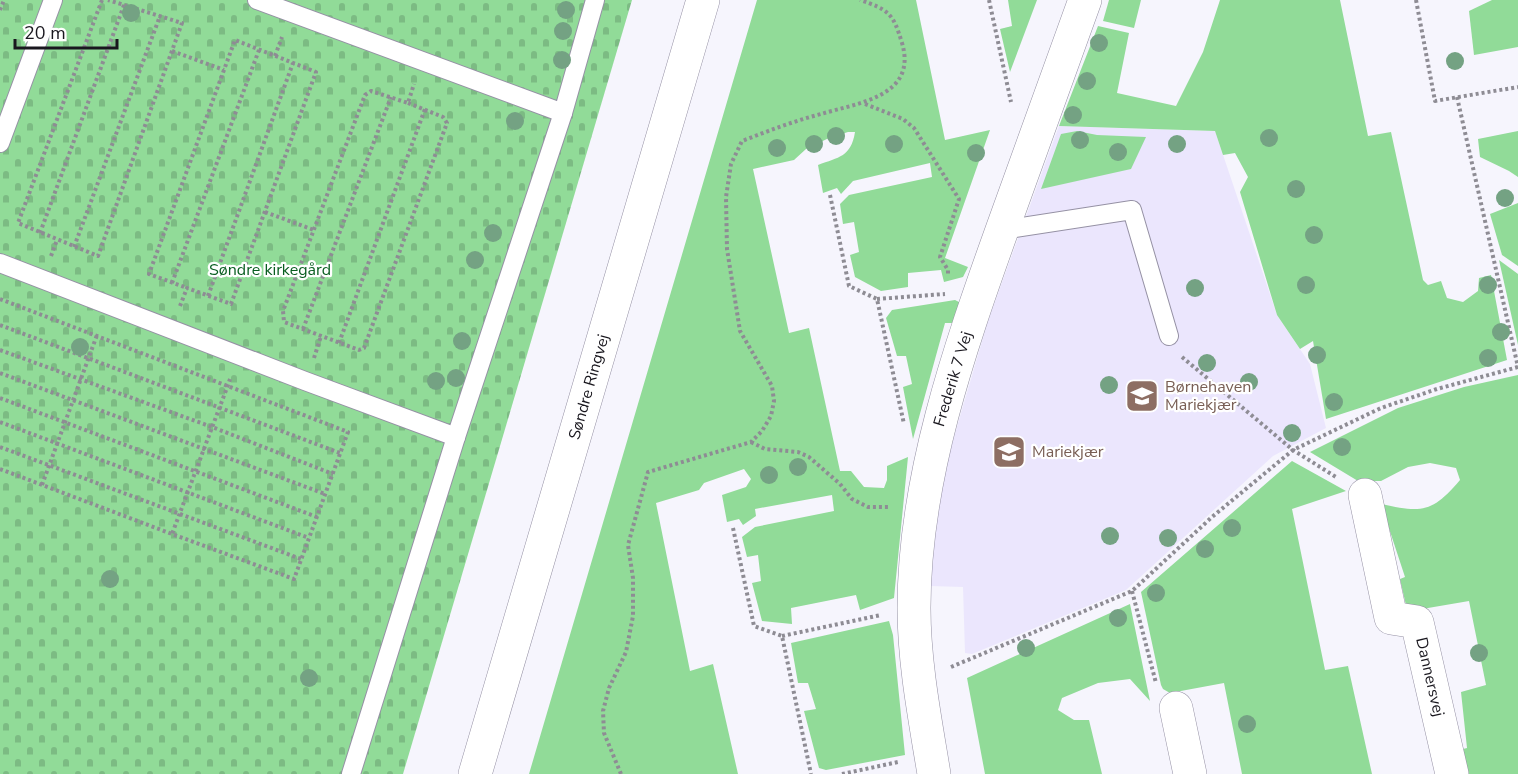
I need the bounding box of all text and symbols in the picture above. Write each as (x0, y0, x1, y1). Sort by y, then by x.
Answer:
scale bar (15, 12, 117, 50)
text: 20 m (24, 21, 66, 45)
park label: Søndre kirkegård (209, 259, 331, 281)
street label: Frederik 7 Vej (928, 329, 978, 429)
street label: Søndre Ringvej (563, 332, 615, 442)
place label: Børnehaven Mariekjær (1165, 376, 1251, 416)
school or university icon: Børnehaven Mariekjær (1124, 378, 1160, 414)
school or university icon: Mariekjær (991, 434, 1027, 470)
place label: Mariekjær (1032, 441, 1104, 463)
street label: Dannersvej (1410, 635, 1450, 719)

